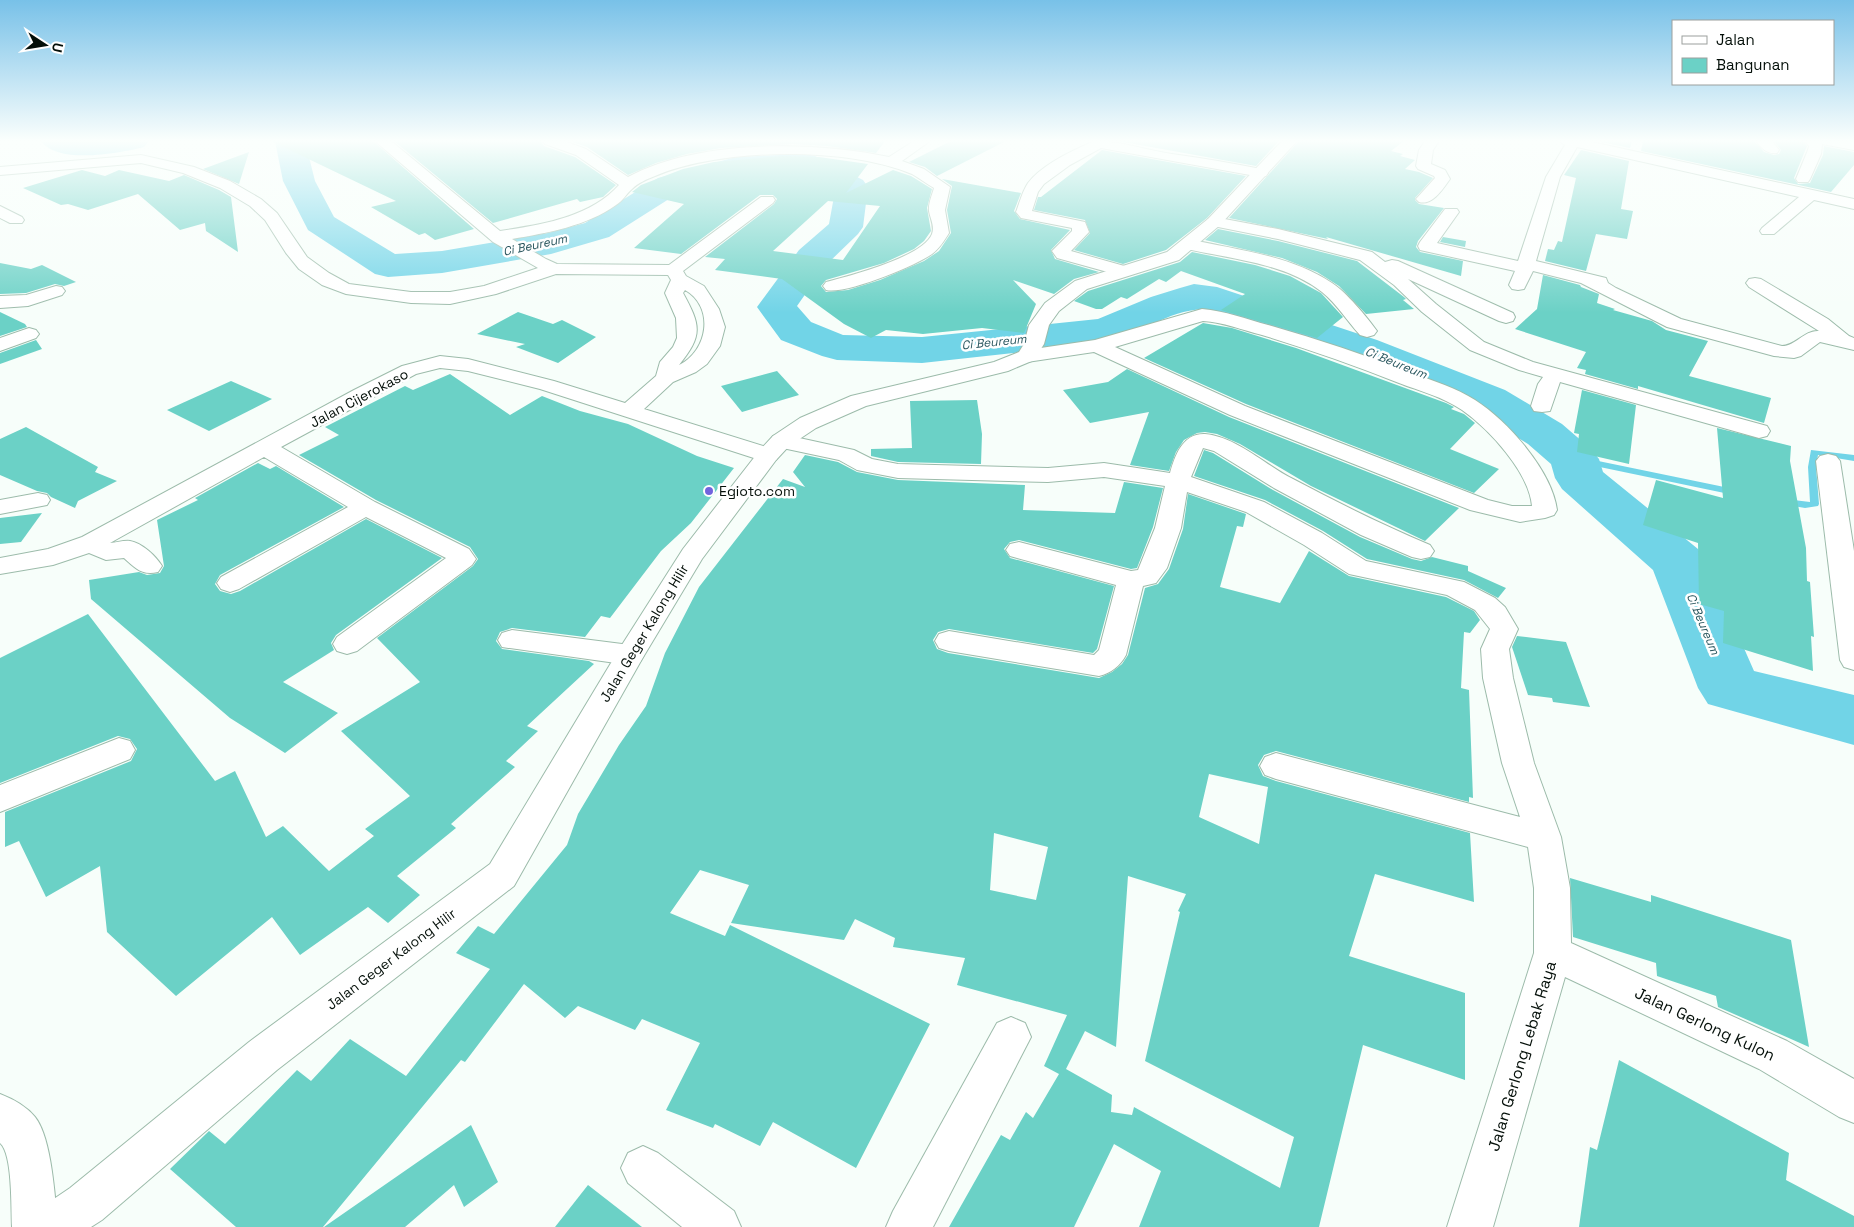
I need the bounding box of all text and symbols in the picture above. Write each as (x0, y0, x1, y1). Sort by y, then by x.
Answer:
north arrow (20, 20, 70, 70)
legend (1672, 20, 1834, 85)
text: Jalan (1716, 30, 1755, 49)
text: U (48, 41, 67, 54)
text: Bangunan (1716, 55, 1790, 74)
water label: Ci Beureum (501, 230, 569, 260)
water label: Ci Beureum (961, 331, 1028, 353)
water label: Ci Beureum (1363, 343, 1430, 383)
street label: Jalan Cijerokaso (307, 364, 411, 432)
place label: Egioto.com (719, 482, 795, 500)
marker: Egioto.com (703, 485, 715, 497)
street label: Jalan Geger Kalong Hilir (596, 561, 692, 705)
water label: Ci Beureum (1683, 591, 1723, 658)
street label: Jalan Geger Kalong Hilir (323, 904, 459, 1014)
street label: Jalan Gerlong Lebak Raya (1483, 958, 1561, 1154)
street label: Jalan Gerlong Kulon (1631, 982, 1779, 1066)

